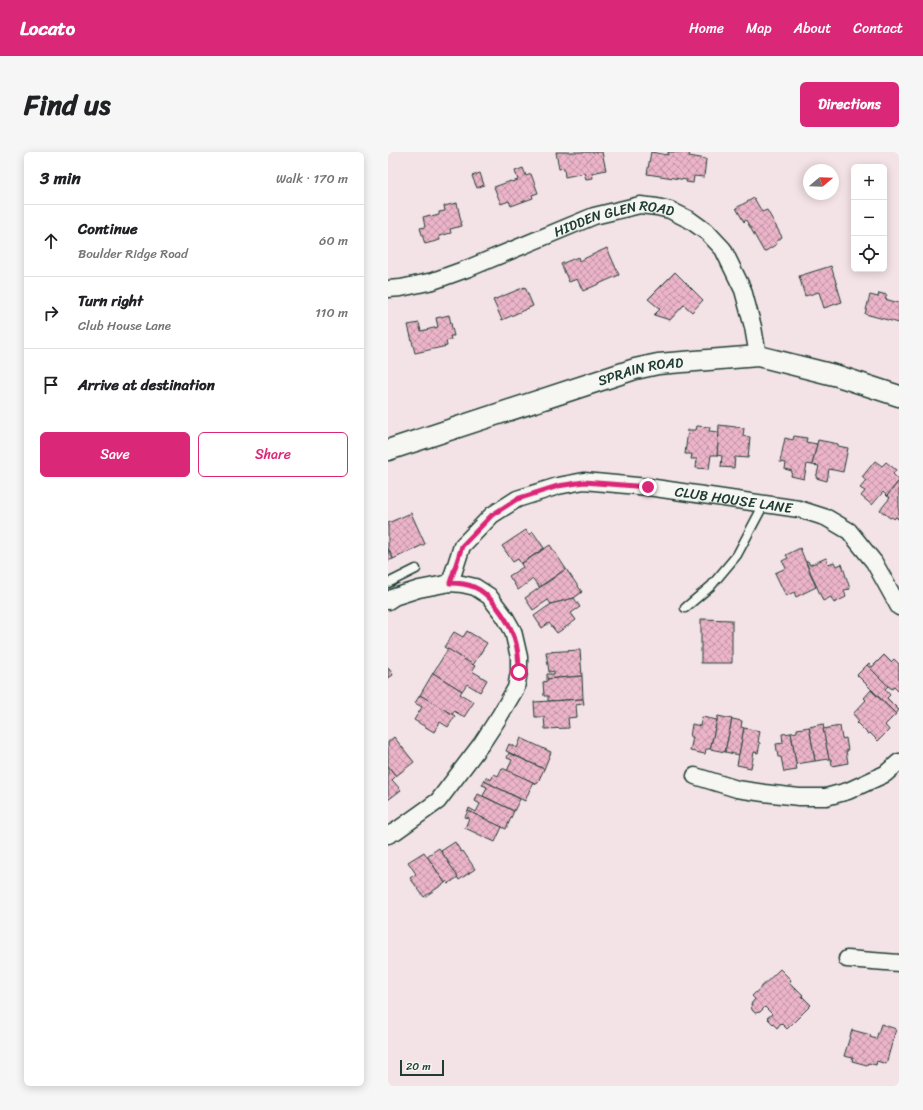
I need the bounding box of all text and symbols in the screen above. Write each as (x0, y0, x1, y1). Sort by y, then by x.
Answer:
text: Locato (20, 12, 75, 45)
text: Home (689, 16, 724, 41)
text: Map (746, 16, 772, 41)
text: About (794, 16, 831, 41)
text: Contact (853, 16, 903, 41)
text: Find us (24, 80, 111, 129)
button: Directions (800, 82, 899, 127)
text: 3 min (40, 163, 81, 193)
north arrow (803, 164, 839, 200)
map controls (851, 164, 887, 272)
button: + (851, 164, 887, 200)
text: Walk · 170 m (276, 167, 348, 190)
street label: HIDDEN GLEN ROAD (550, 193, 677, 244)
button: − (851, 200, 887, 236)
text: Continue (78, 216, 138, 242)
text: 60 m (319, 229, 348, 252)
icon: ahead (40, 230, 62, 252)
button: locate (851, 236, 887, 272)
text: Boulder Ridge Road (78, 242, 188, 265)
text: Turn right (78, 288, 143, 314)
text: 110 m (315, 301, 348, 324)
icon: right (40, 302, 62, 324)
text: Club House Lane (78, 314, 171, 337)
street label: SPRAIN ROAD (595, 350, 685, 393)
text: Arrive at destination (78, 372, 215, 398)
icon: arrive (40, 374, 62, 396)
button: Save (40, 432, 190, 477)
button: Share (198, 432, 348, 477)
route end (639, 478, 657, 496)
street label: CLUB HOUSE LANE (673, 479, 795, 521)
route start (510, 663, 528, 681)
text: 20 m (406, 1057, 431, 1076)
scale bar (400, 1058, 444, 1077)

